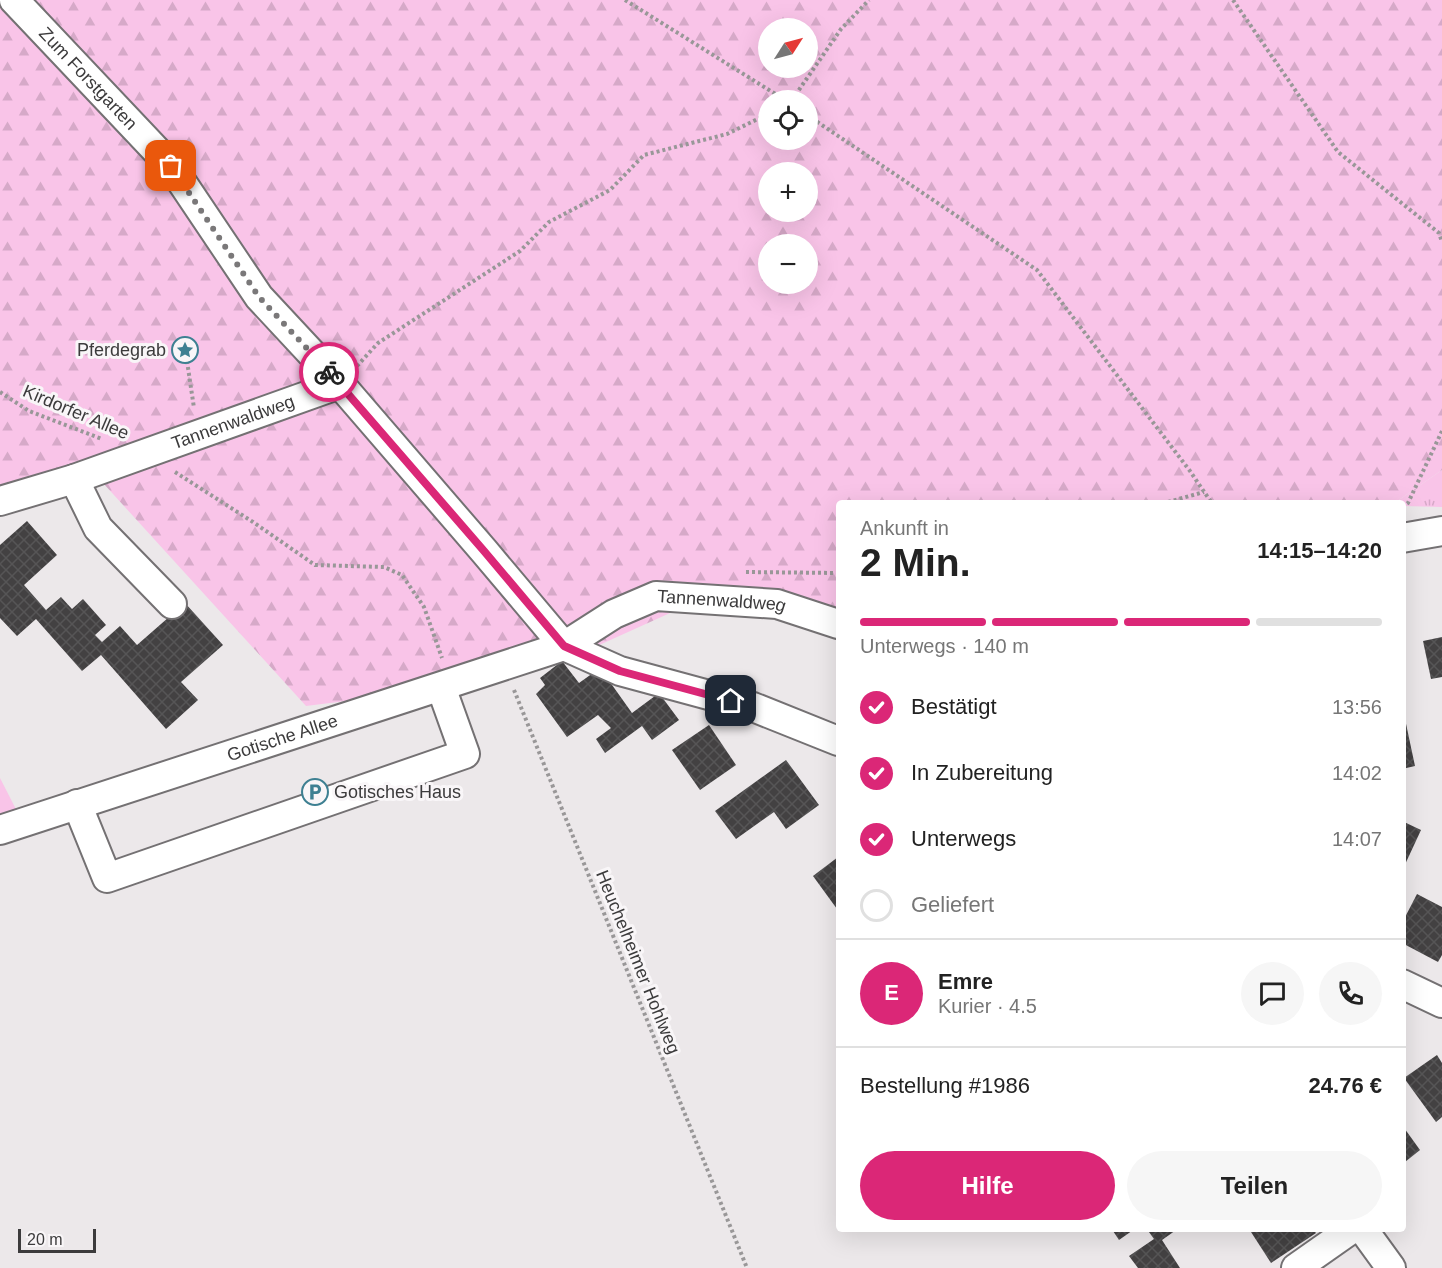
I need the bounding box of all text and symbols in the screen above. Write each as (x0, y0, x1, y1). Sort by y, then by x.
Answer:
north arrow (758, 18, 818, 78)
map controls (758, 18, 818, 294)
street label: Zum Forstgarten (35, 23, 141, 134)
button: locate (758, 90, 818, 150)
pin (145, 140, 196, 191)
icon: bag (154, 149, 187, 182)
button: + (758, 162, 818, 222)
button: − (758, 234, 818, 294)
place icon: Pferdegrab (170, 335, 200, 365)
place label: Pferdegrab (77, 340, 166, 360)
courier (299, 342, 359, 402)
icon: bike (313, 356, 346, 389)
street label: Kirdorfer Allee (20, 381, 132, 443)
street label: Tannenwaldweg (169, 391, 297, 453)
text: Ankunft in (860, 517, 949, 539)
text: 14:15–14:20 (1257, 538, 1382, 563)
text: 2 Min. (860, 541, 971, 584)
street label: Tannenwaldweg (656, 586, 789, 616)
text: Unterwegs · 140 m (860, 635, 1029, 657)
pin (705, 675, 756, 726)
icon: home (714, 684, 747, 717)
icon: check (860, 691, 893, 724)
text: Bestätigt (911, 694, 997, 719)
text: 13:56 (1332, 696, 1382, 718)
street label: Gotische Allee (225, 711, 340, 765)
icon: check (860, 757, 893, 790)
text: In Zubereitung (911, 760, 1053, 785)
text: 14:02 (1332, 762, 1382, 784)
parking icon: Gotisches Haus (300, 777, 330, 807)
place label: Gotisches Haus (334, 782, 461, 802)
icon: check (860, 823, 893, 856)
text: Unterwegs (911, 826, 1016, 851)
text: 14:07 (1332, 828, 1382, 850)
street label: Heuchelheimer Hohlweg (592, 867, 684, 1057)
text: Geliefert (911, 892, 994, 917)
button: chat (1241, 962, 1304, 1025)
button: phone (1319, 962, 1382, 1025)
text: Emre (938, 969, 993, 994)
text: E (884, 980, 899, 1005)
text: Kurier · 4.5 (938, 995, 1037, 1017)
text: Bestellung #1986 (860, 1073, 1030, 1098)
text: 24.76 € (1309, 1073, 1382, 1098)
button: Hilfe (860, 1151, 1115, 1220)
button: Teilen (1127, 1151, 1382, 1220)
scale bar (18, 1226, 96, 1254)
text: 20 m (27, 1231, 63, 1248)

